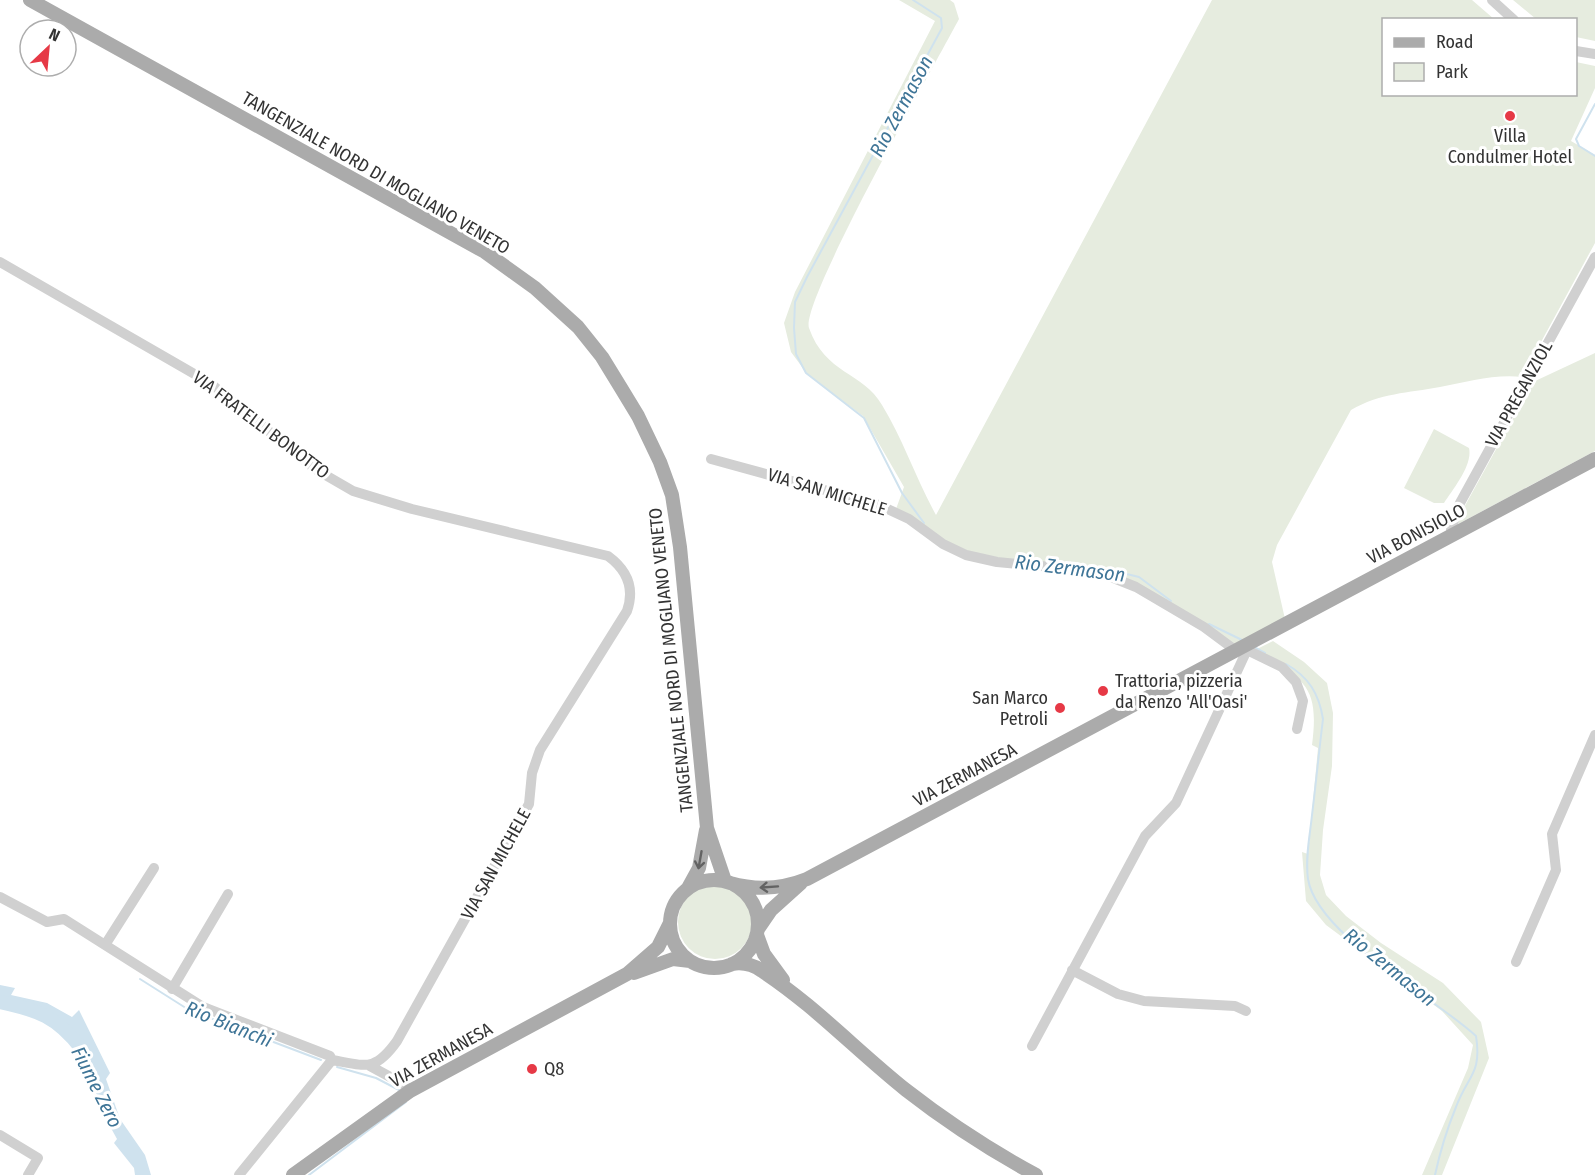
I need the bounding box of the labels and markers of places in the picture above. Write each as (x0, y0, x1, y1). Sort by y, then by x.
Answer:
marker: Villa Condulmer Hotel (1503, 109, 1517, 123)
place label: Villa Condulmer Hotel (1448, 125, 1572, 168)
place label: Trattoria, pizzeria da Renzo 'All'Oasi' (1115, 670, 1247, 713)
marker: Trattoria, pizzeria da Renzo 'All'Oasi' (1096, 684, 1110, 698)
place label: San Marco Petroli (972, 687, 1048, 730)
marker: San Marco Petroli (1053, 701, 1067, 715)
place label: Q8 (544, 1058, 564, 1080)
marker: Q8 (525, 1062, 539, 1076)

